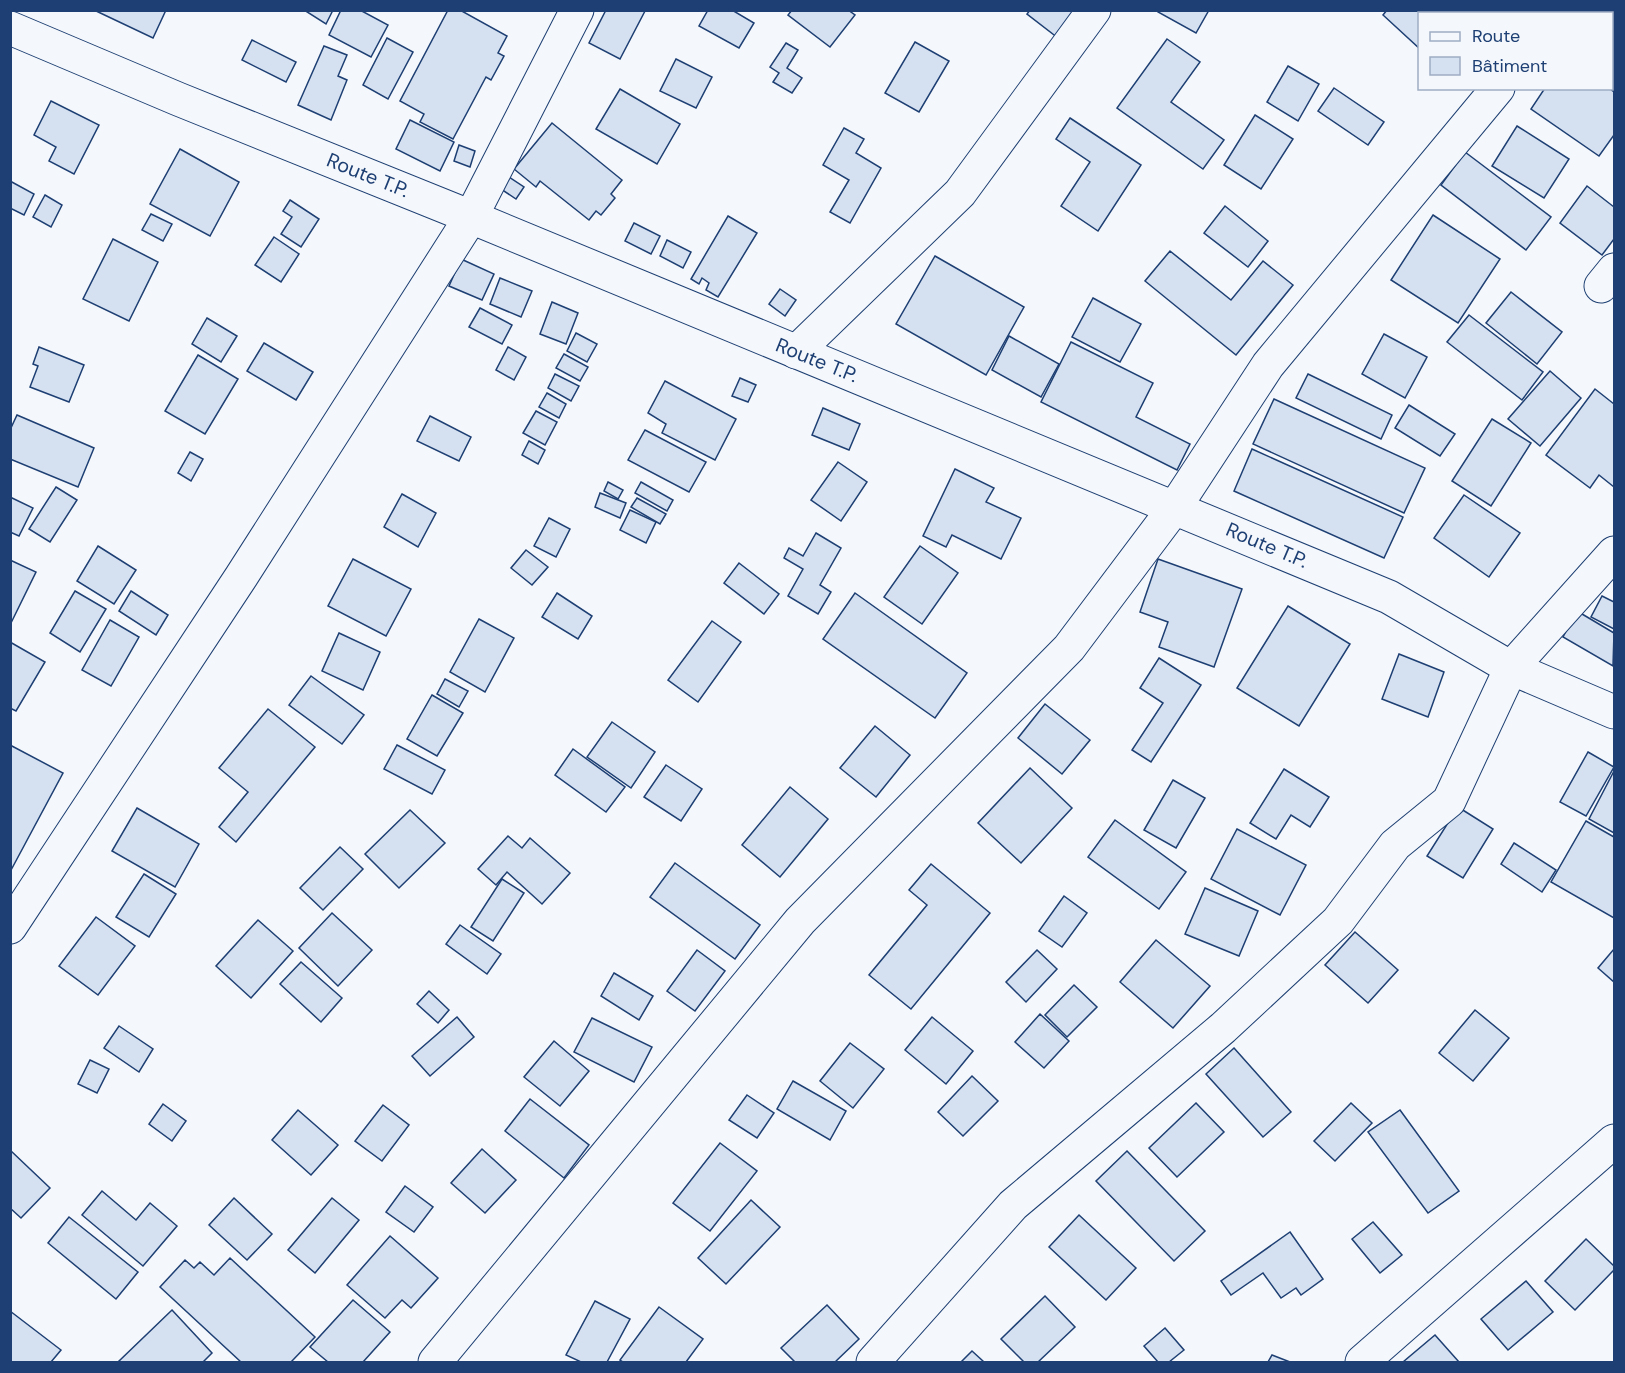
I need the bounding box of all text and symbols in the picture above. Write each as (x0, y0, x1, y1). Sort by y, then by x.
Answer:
legend (1418, 12, 1613, 90)
text: Route (1472, 24, 1520, 48)
text: Bâtiment (1472, 54, 1547, 78)
street label: Route T.P. (323, 147, 413, 203)
street label: Route T.P. (772, 332, 862, 388)
street label: Route T.P. (1222, 516, 1312, 574)

